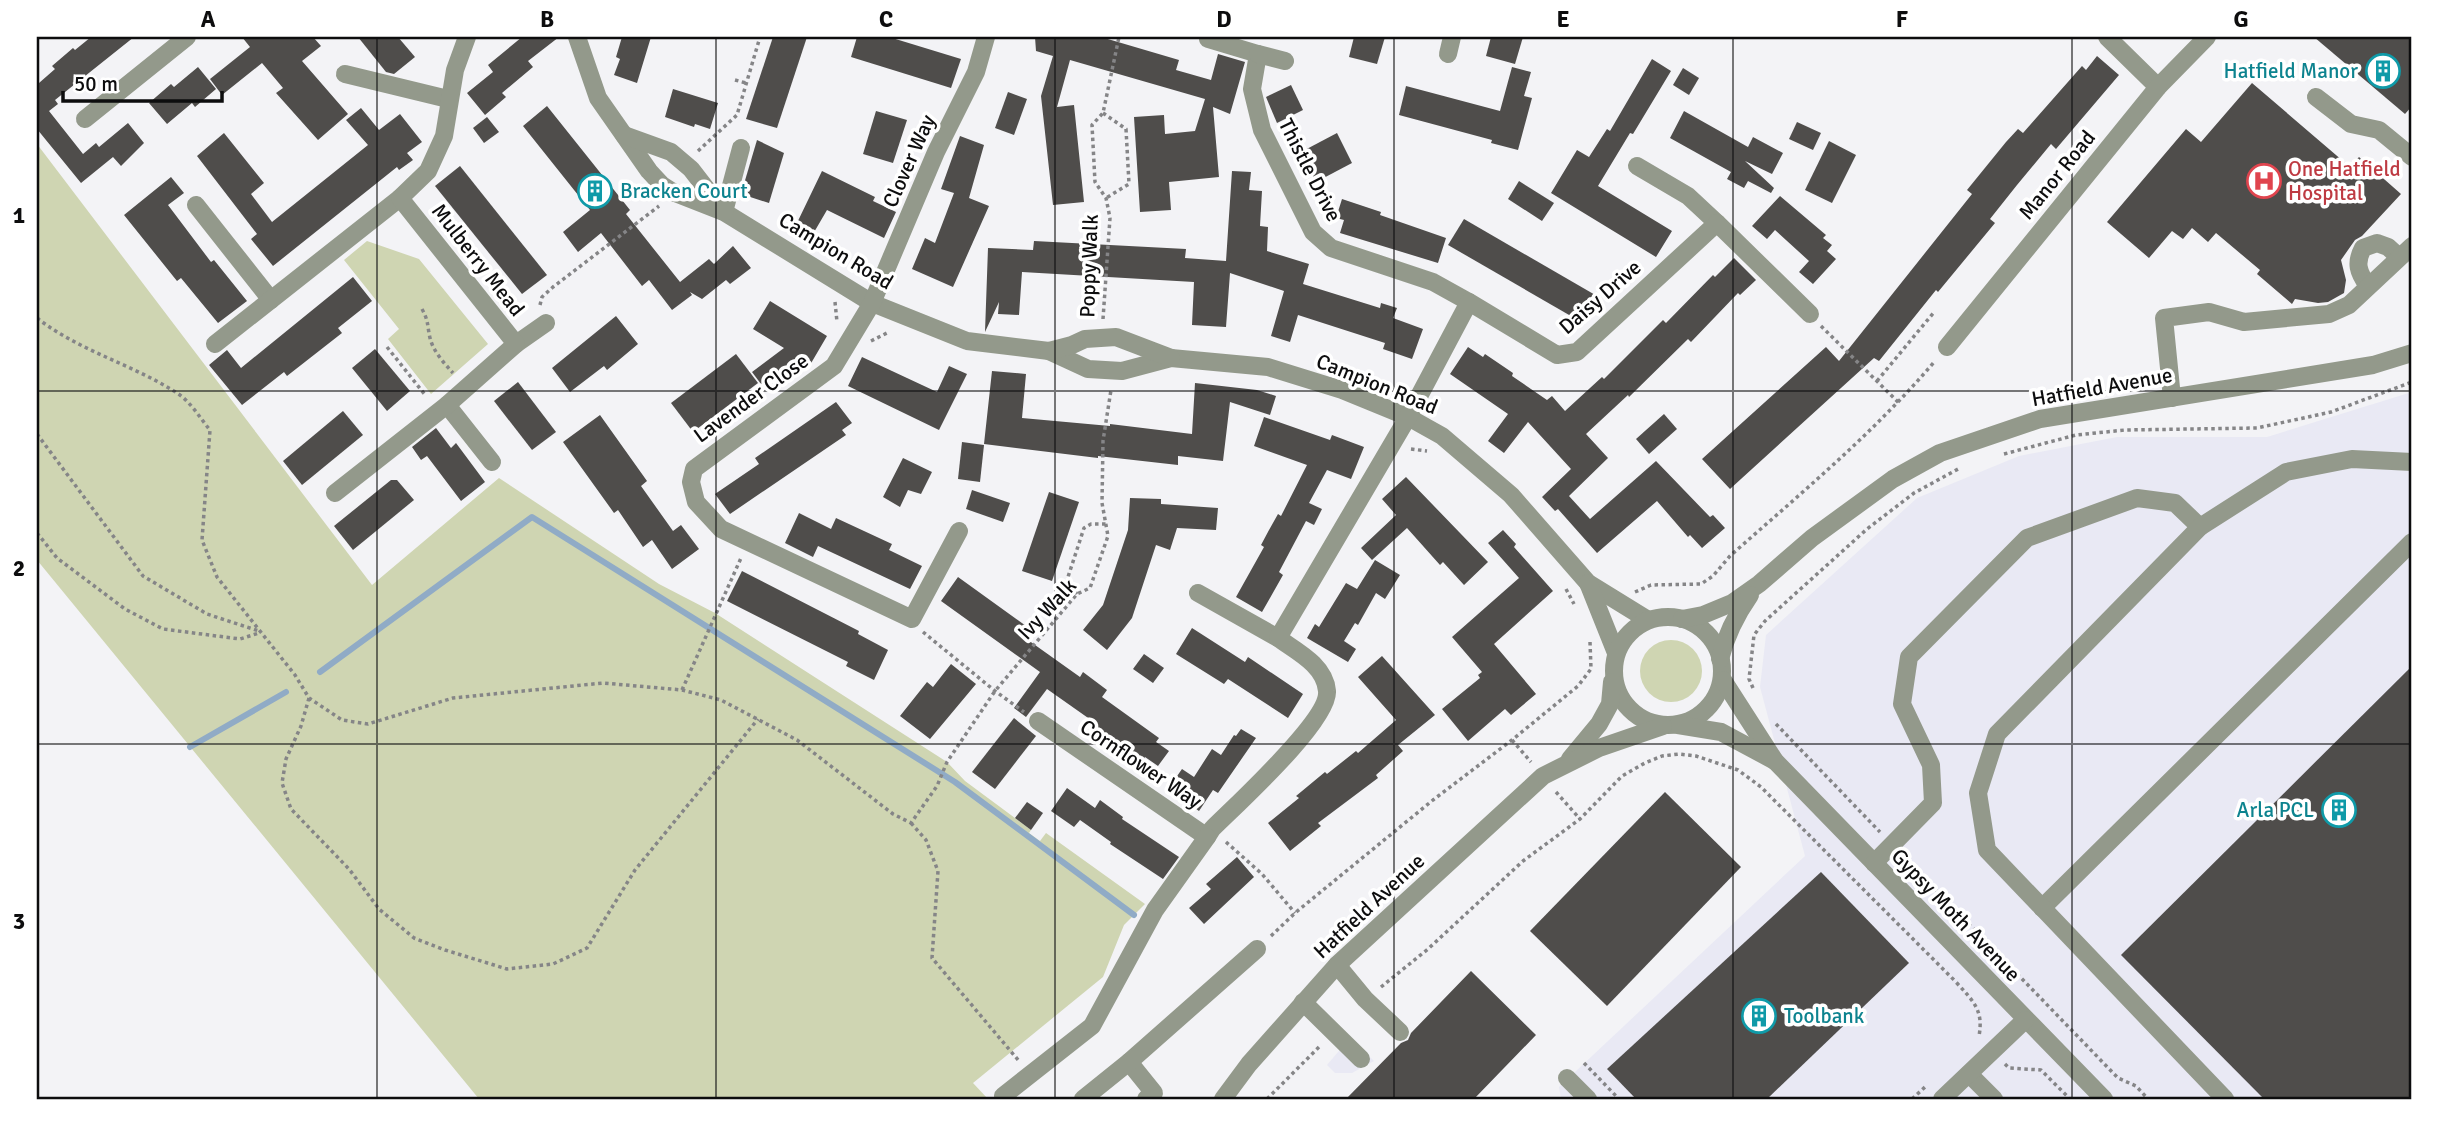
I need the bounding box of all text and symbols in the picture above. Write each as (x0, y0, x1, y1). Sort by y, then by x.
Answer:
text: A (201, 5, 216, 34)
text: B (540, 5, 554, 34)
text: C (879, 5, 893, 34)
text: D (1216, 5, 1232, 34)
text: E (1556, 5, 1570, 34)
text: F (1896, 5, 1908, 34)
text: G (2233, 5, 2249, 34)
building icon: Hatfield Manor (2364, 52, 2402, 90)
place label: Hatfield Manor (2223, 58, 2358, 84)
scale bar (63, 60, 222, 104)
text: 50 m (74, 71, 118, 97)
street label: Clover Way (877, 110, 941, 211)
street label: Thistle Drive (1273, 114, 1347, 226)
street label: Manor Road (2013, 125, 2101, 225)
place label: One Hatfield Hospital (2288, 156, 2401, 206)
hospital icon: One Hatfield Hospital (2245, 162, 2283, 200)
building icon: Bracken Court (576, 172, 614, 210)
place label: Bracken Court (620, 178, 748, 204)
street label: Mulberry Mead (426, 198, 530, 322)
text: 1 (13, 201, 25, 230)
street label: Campion Road (774, 207, 898, 295)
street label: Poppy Walk (1074, 213, 1104, 318)
street label: Daisy Drive (1554, 254, 1646, 340)
street label: Lavender Close (689, 348, 813, 448)
street label: Campion Road (1312, 348, 1442, 420)
street label: Hatfield Avenue (2030, 362, 2174, 412)
text: 2 (13, 554, 25, 583)
street label: Ivy Walk (1012, 573, 1082, 645)
street label: Cornflower Way (1075, 714, 1207, 814)
building icon: Arla PCL (2320, 791, 2358, 829)
place label: Arla PCL (2237, 797, 2314, 823)
street label: Gypsy Moth Avenue (1886, 843, 2026, 987)
street label: Hatfield Avenue (1308, 848, 1430, 964)
text: 3 (13, 907, 25, 936)
building icon: Toolbank (1740, 997, 1778, 1035)
place label: Toolbank (1784, 1003, 1865, 1029)

